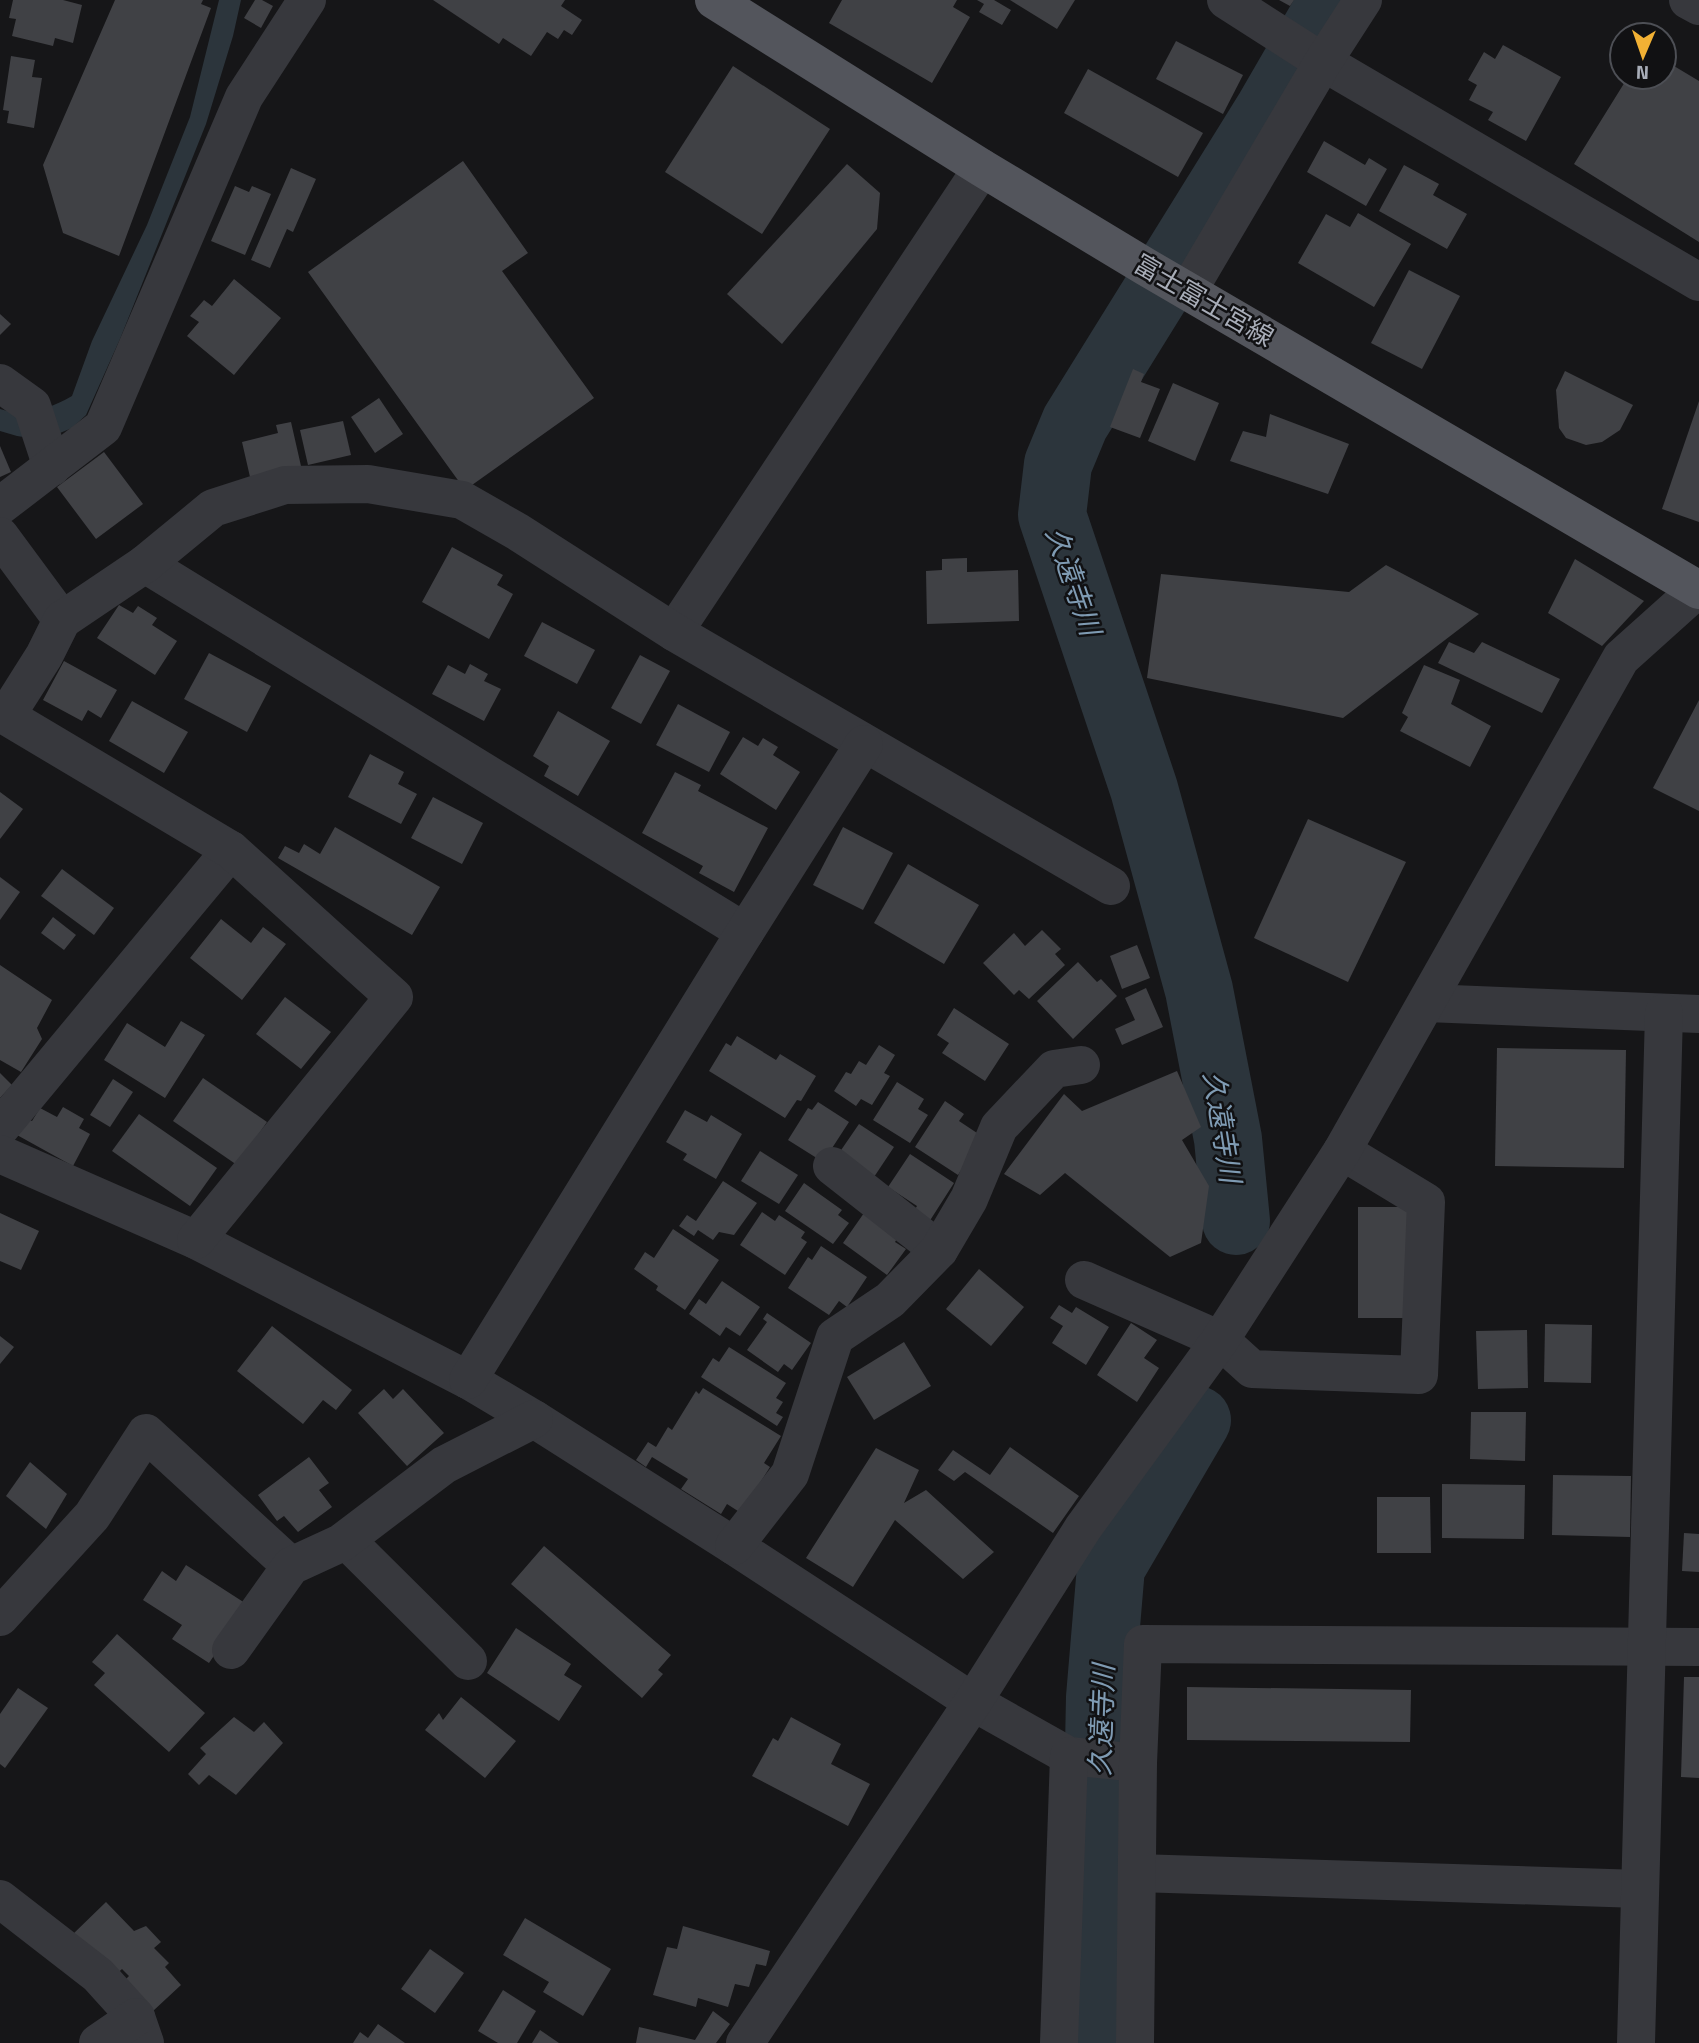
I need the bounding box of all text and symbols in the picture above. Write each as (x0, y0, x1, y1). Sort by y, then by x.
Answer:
north arrow (1608, 21, 1678, 91)
text: N (1635, 59, 1649, 88)
street label: 富士富士宮線 (1127, 244, 1281, 356)
water label: 久遠寺川 (1035, 521, 1114, 644)
water label: 久遠寺川 (1193, 1068, 1253, 1189)
water label: 久遠寺川 (1078, 1660, 1125, 1777)

